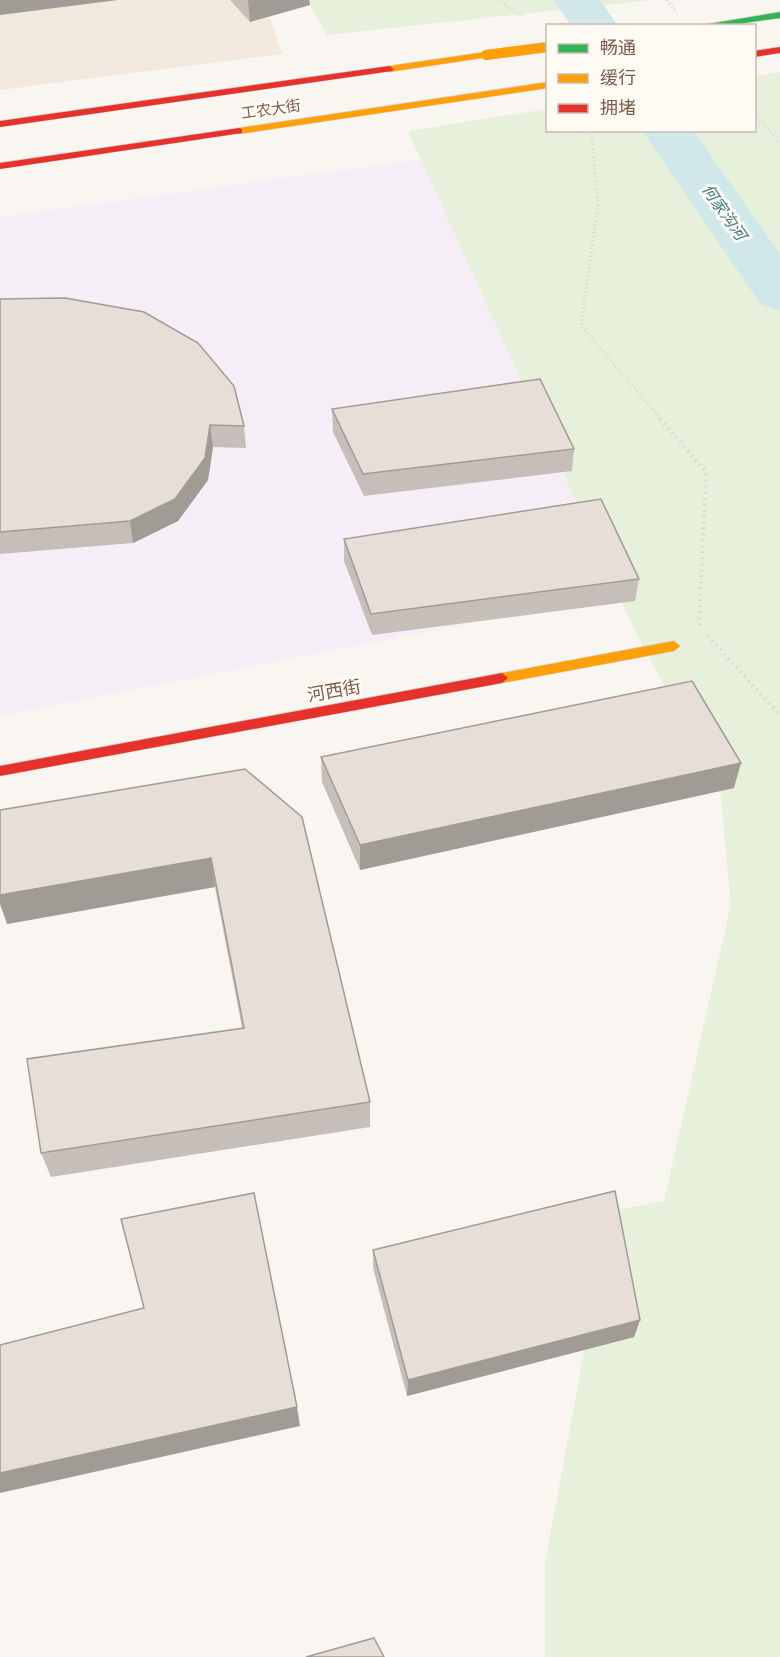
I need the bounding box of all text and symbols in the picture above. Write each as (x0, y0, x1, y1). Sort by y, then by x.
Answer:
legend (546, 24, 756, 132)
text: 畅通 (600, 37, 636, 59)
text: 缓行 (600, 67, 636, 89)
street label: 工农大街 (240, 95, 302, 123)
text: 拥堵 (600, 97, 636, 119)
water label: 何家沟河 (698, 180, 752, 246)
street label: 河西街 (306, 675, 362, 707)

